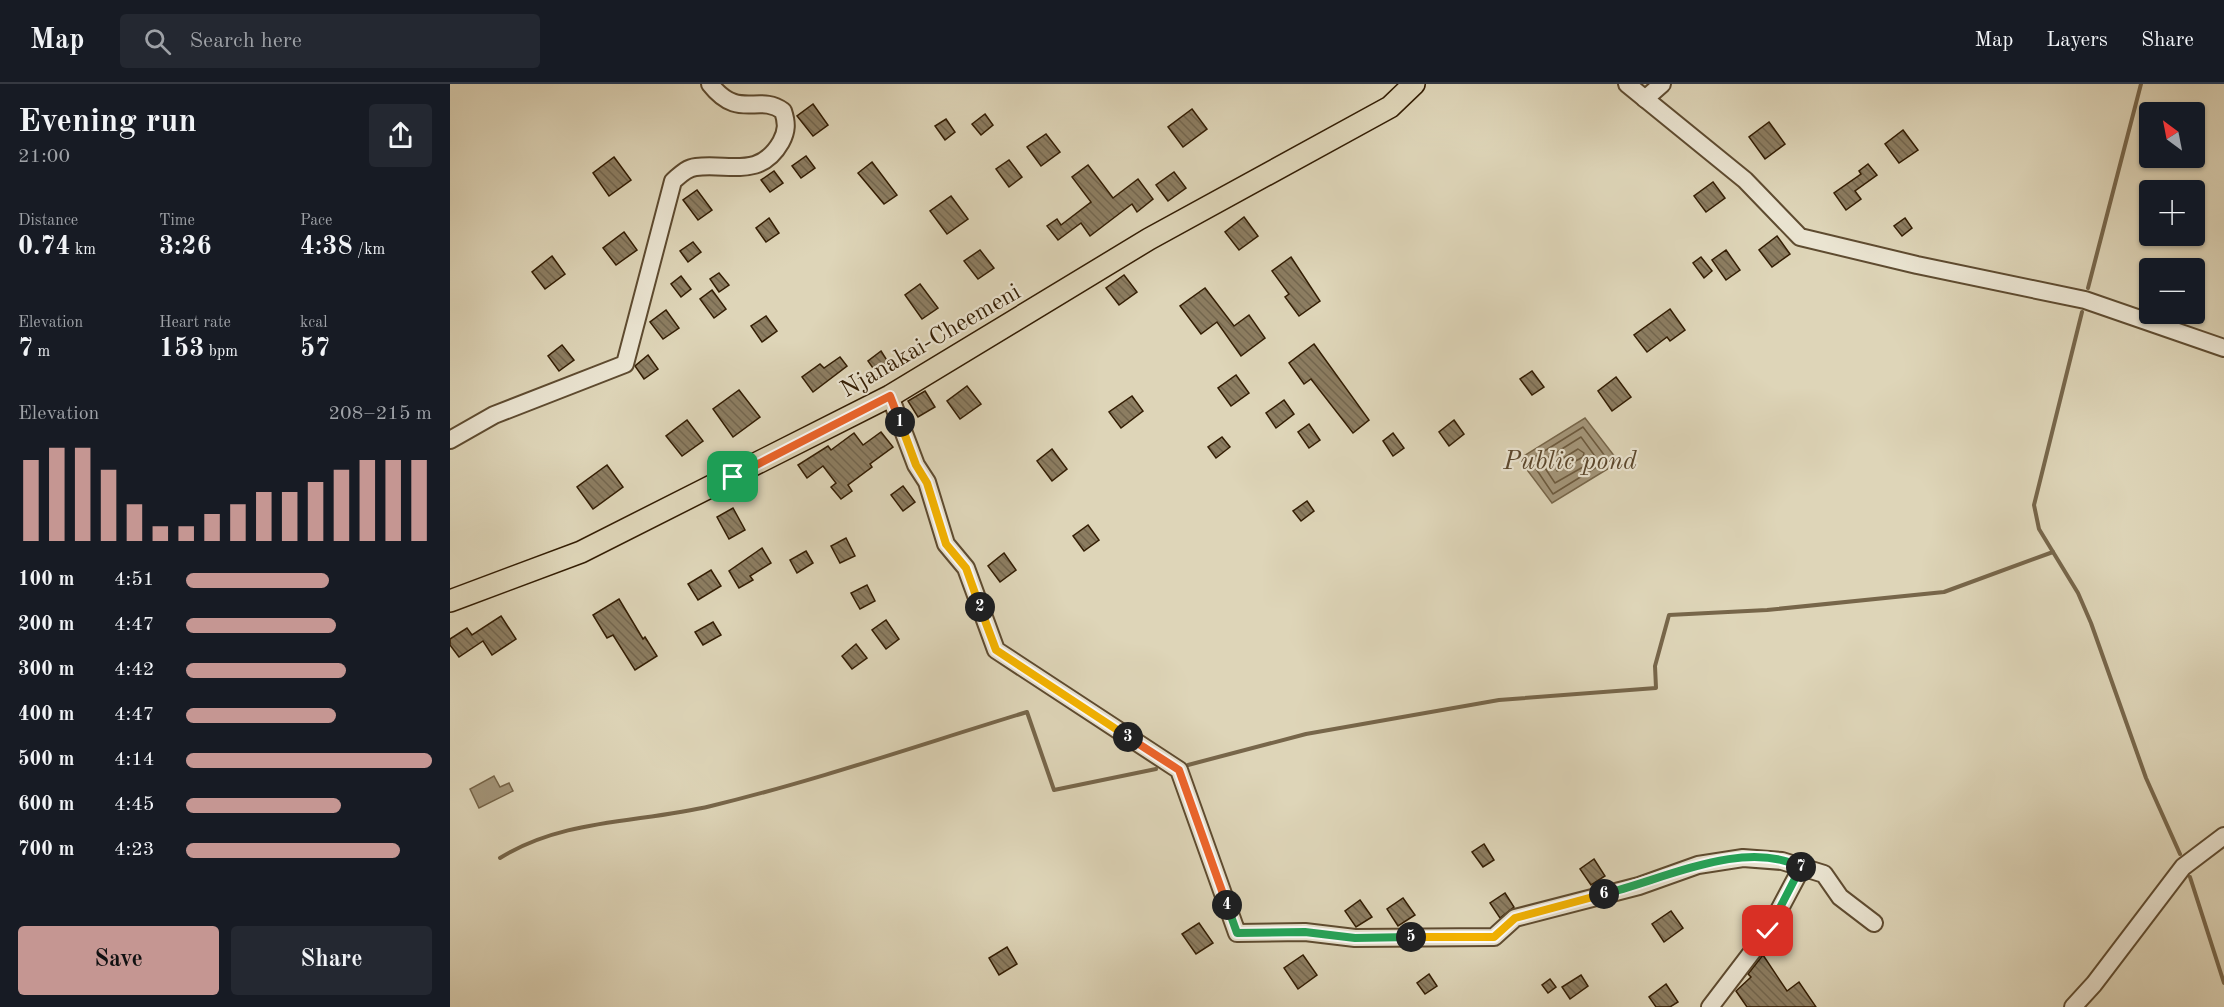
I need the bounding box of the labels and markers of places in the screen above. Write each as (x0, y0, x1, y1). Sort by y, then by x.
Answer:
pin: 1 (885, 407, 915, 437)
pin (707, 451, 758, 502)
pin: 2 (965, 592, 995, 622)
pin: 3 (1113, 722, 1143, 752)
pin: 7 (1786, 852, 1816, 882)
pin: 6 (1589, 879, 1619, 909)
pin: 4 (1212, 890, 1242, 920)
pin (1742, 905, 1793, 956)
pin: 5 (1396, 922, 1426, 952)

